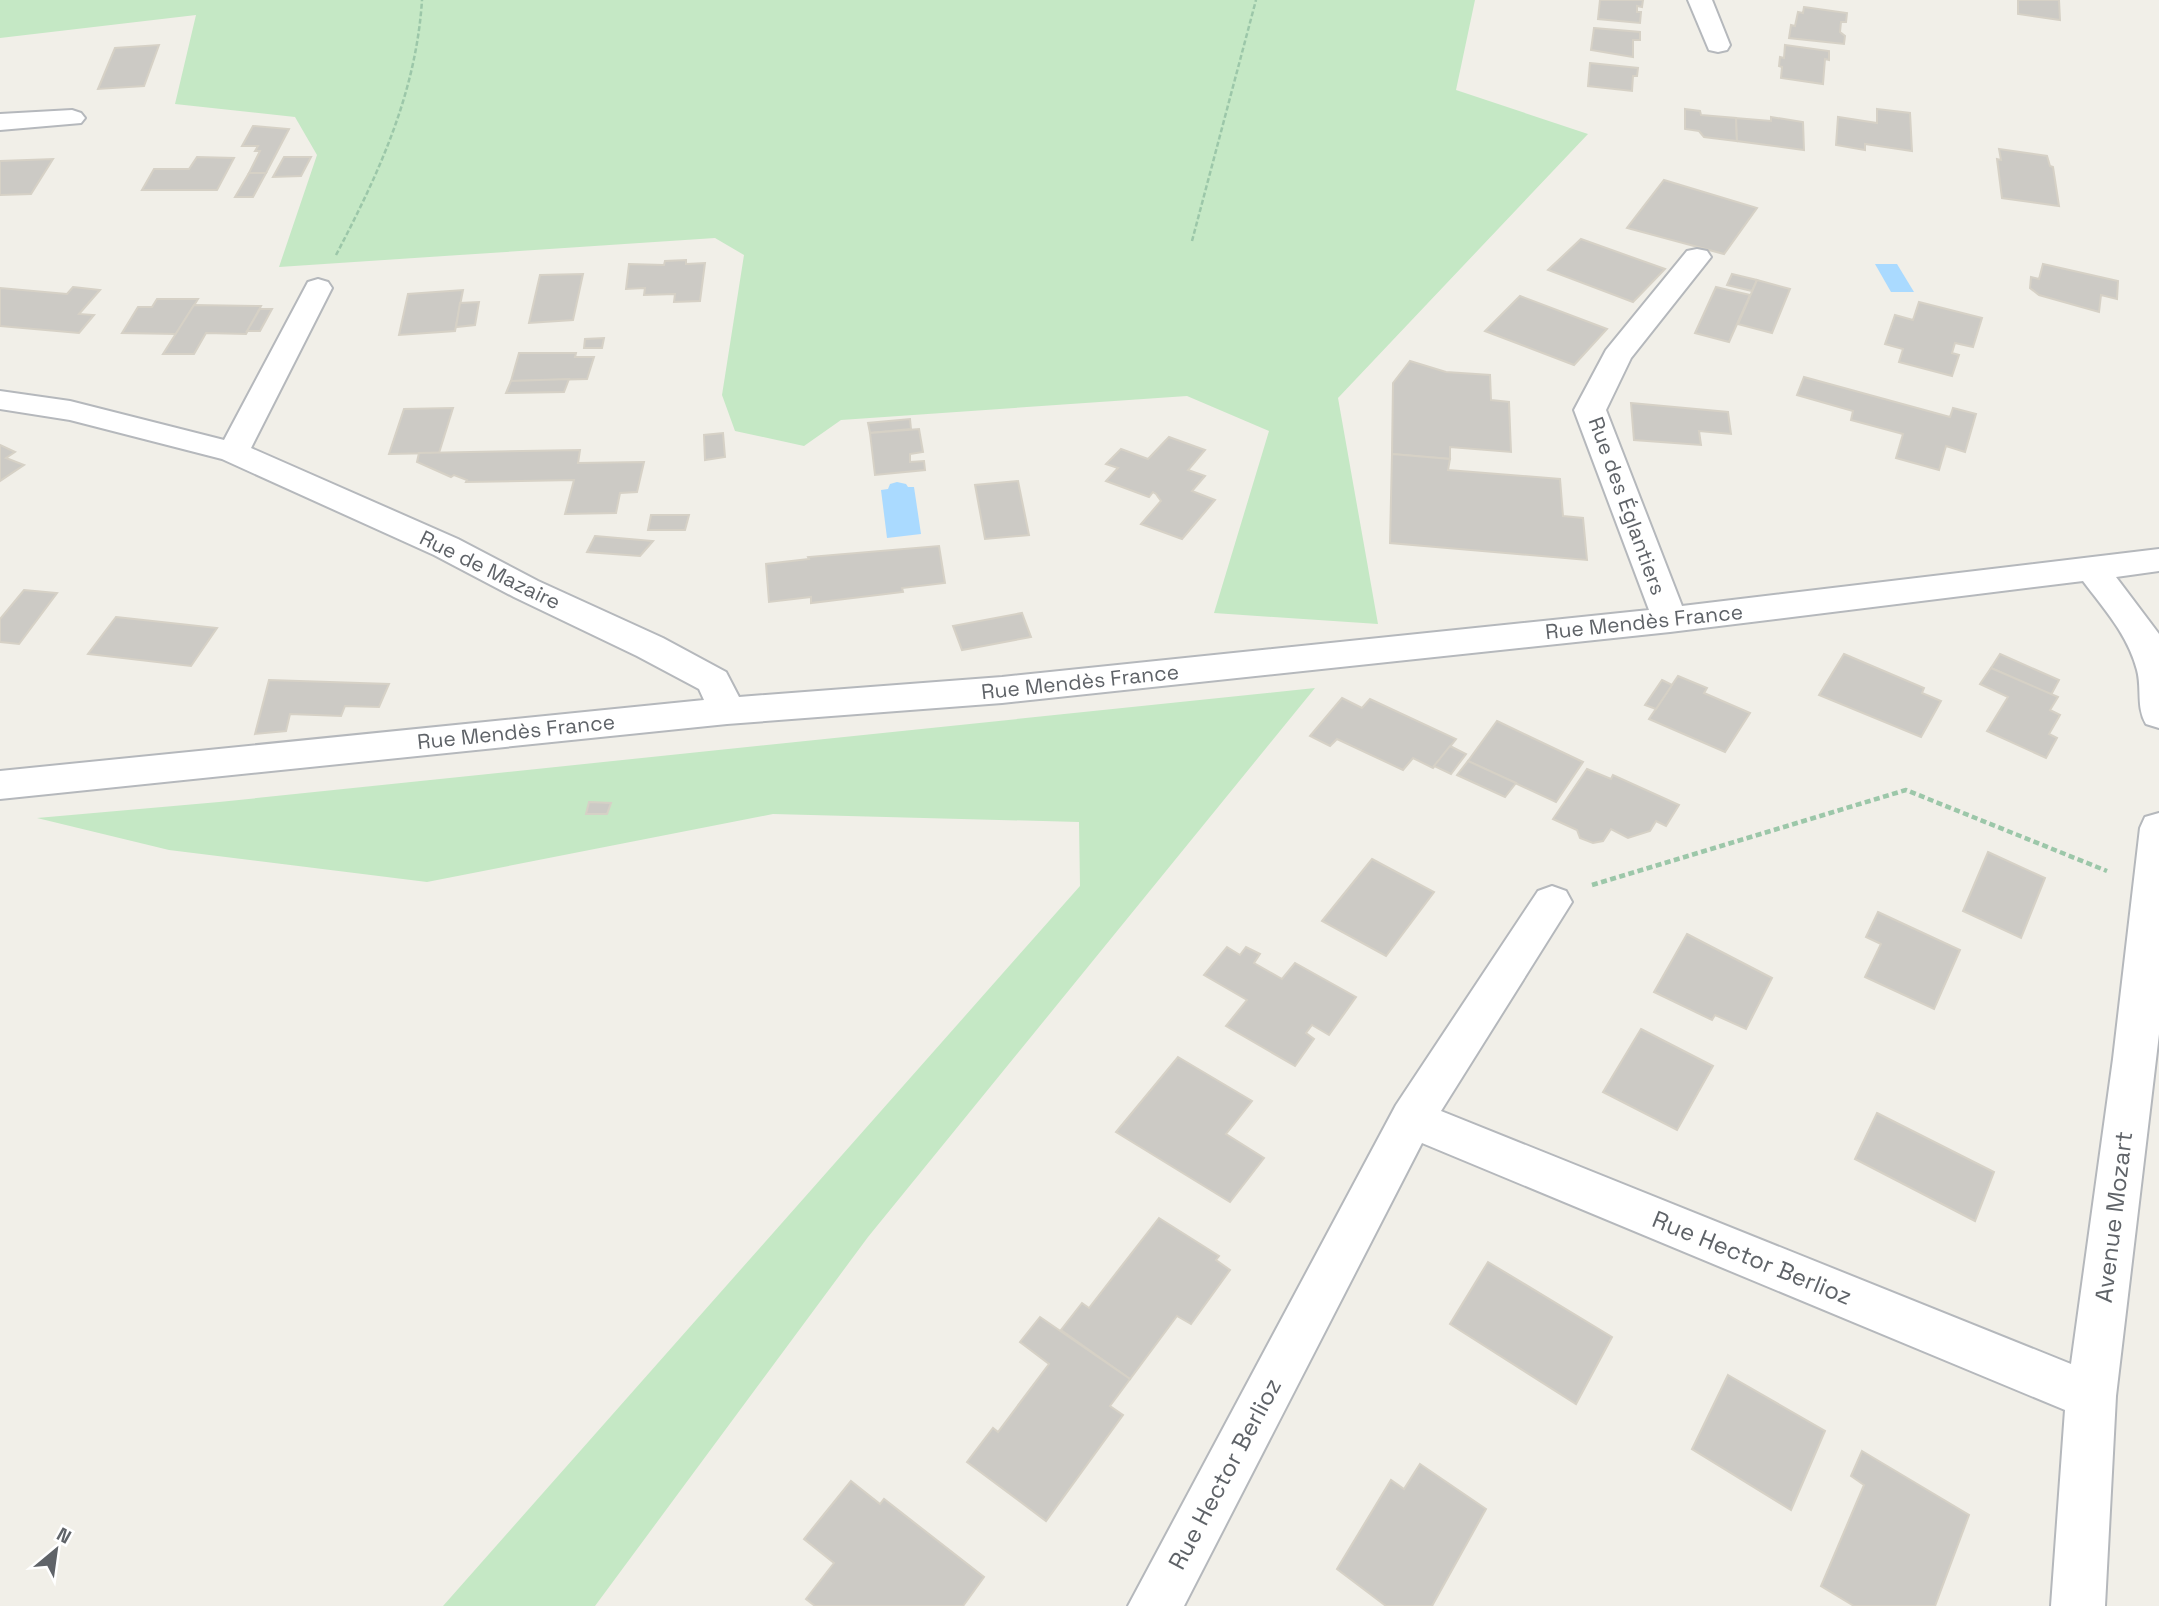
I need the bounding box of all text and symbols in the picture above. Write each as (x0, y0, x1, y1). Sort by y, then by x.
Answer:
street label: Rue des Églantiers (1583, 413, 1672, 599)
street label: Rue de Mazaire (415, 524, 565, 615)
street label: Rue Mendès France (1544, 598, 1744, 645)
street label: Rue Mendès France (980, 658, 1180, 705)
street label: Rue Mendès France (416, 708, 616, 755)
street label: Avenue Mozart (2088, 1129, 2139, 1304)
street label: Rue Hector Berlioz (1648, 1203, 1856, 1312)
street label: Rue Hector Berlioz (1161, 1373, 1288, 1575)
north arrow (21, 1515, 91, 1585)
text: N (52, 1522, 76, 1550)

